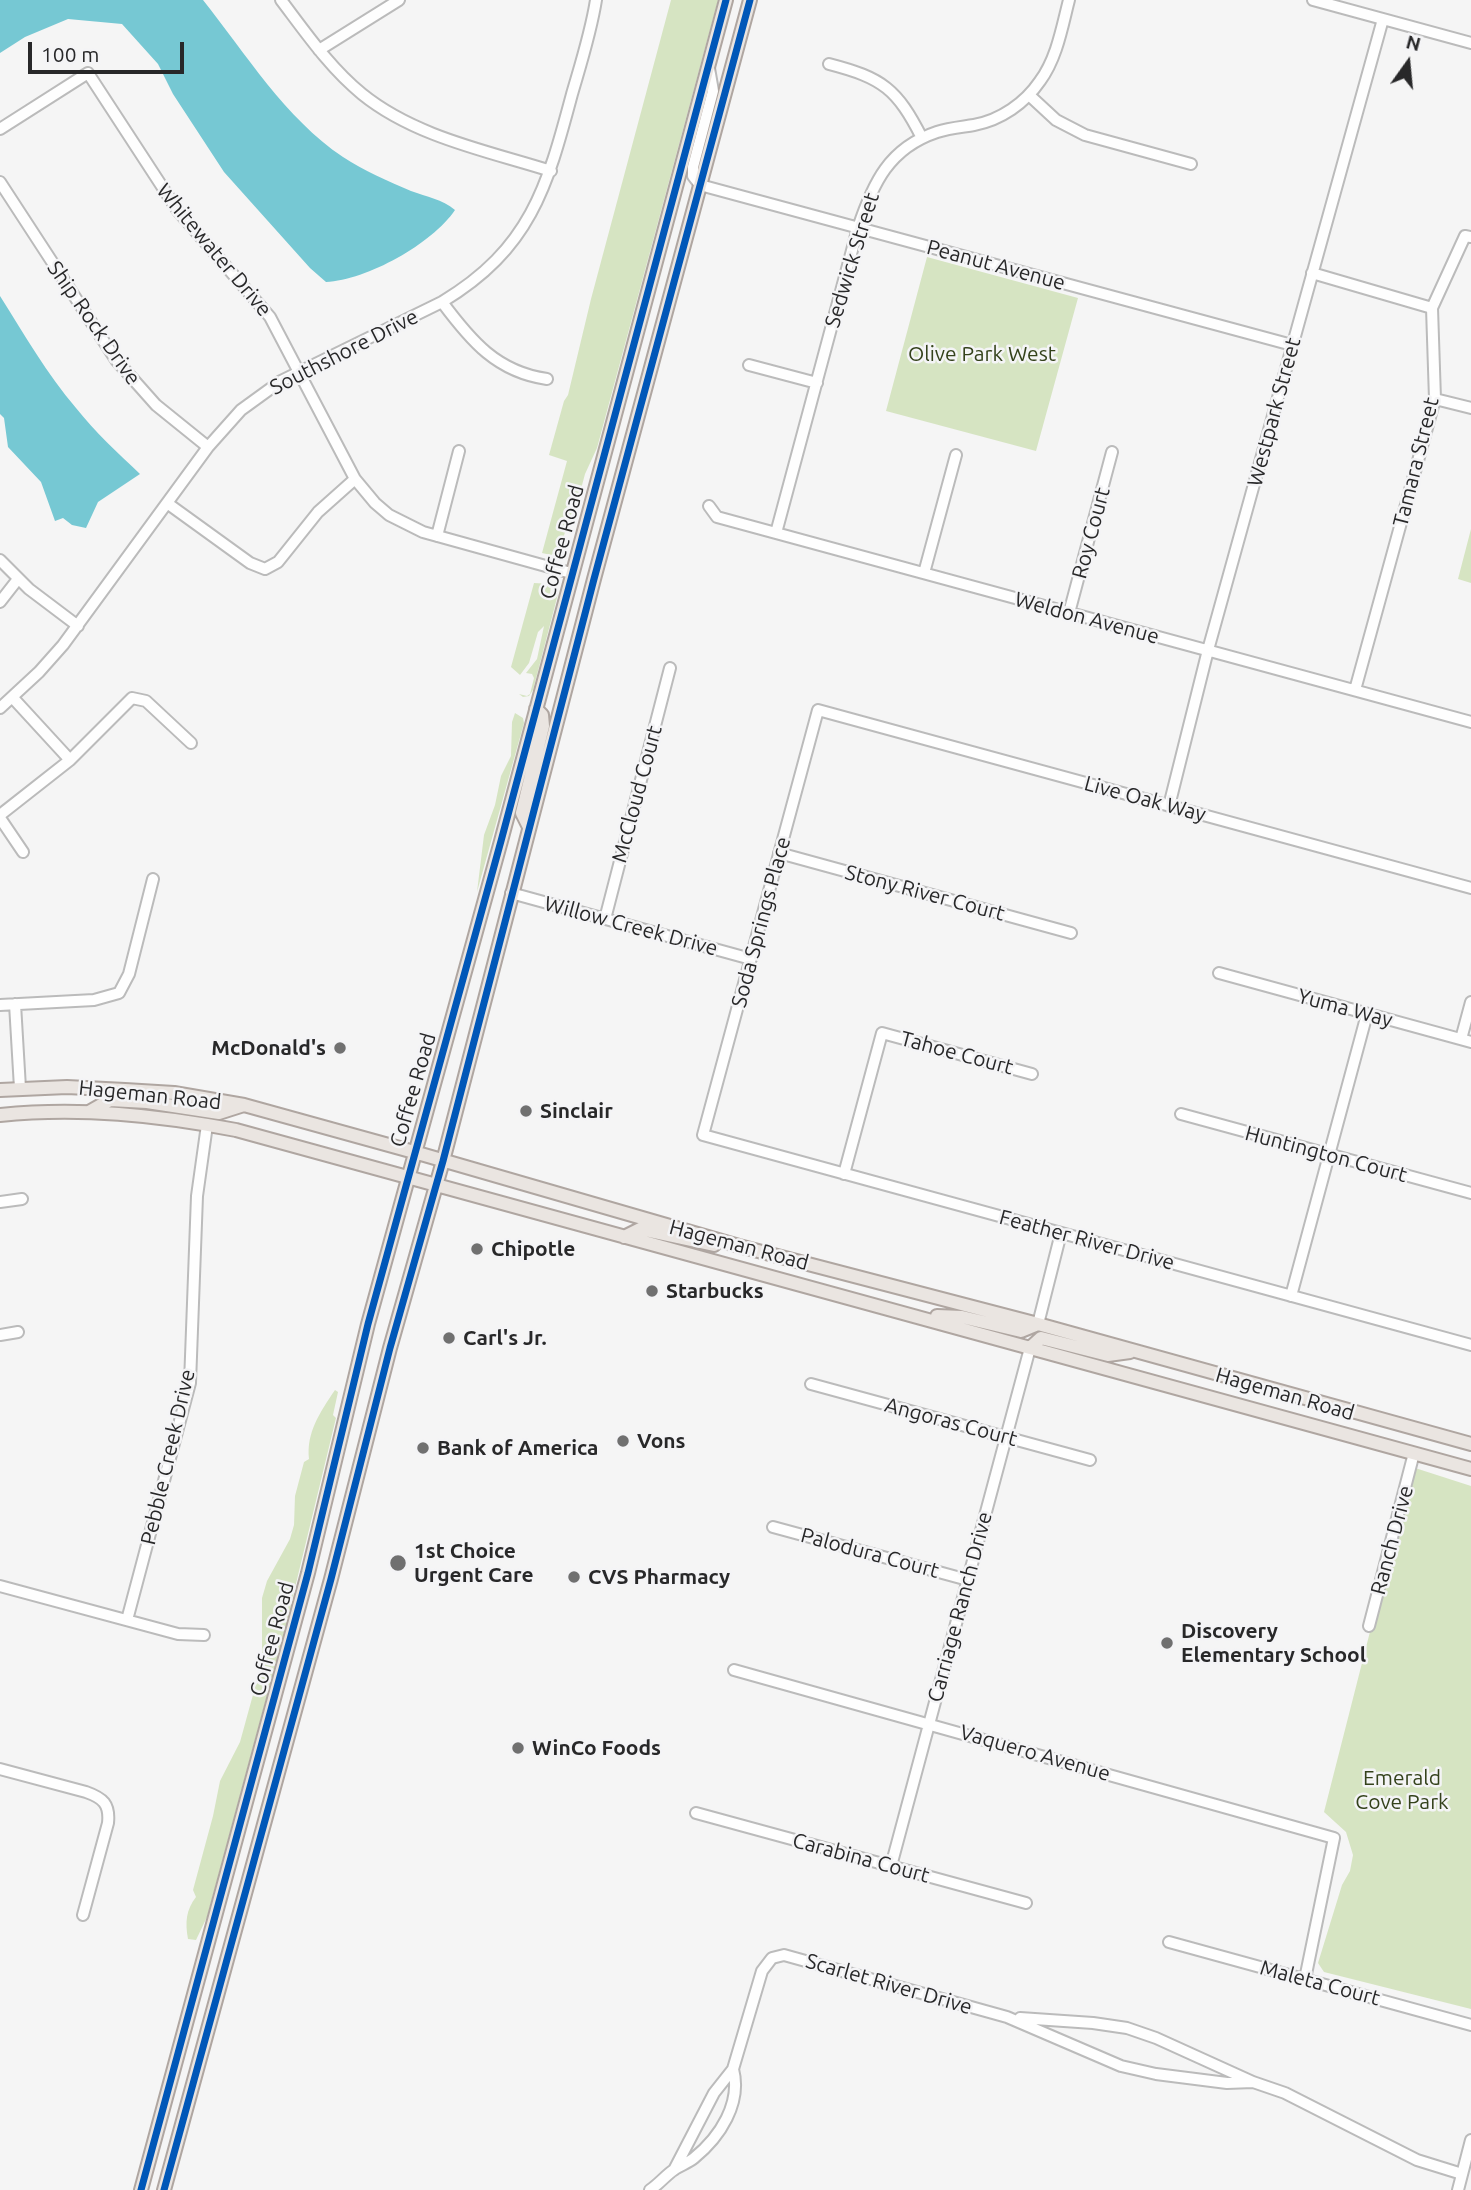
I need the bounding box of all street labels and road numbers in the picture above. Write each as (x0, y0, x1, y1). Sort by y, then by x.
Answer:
street label: Whitewater Drive (151, 178, 277, 322)
street label: Sedwick Street (819, 189, 885, 331)
street label: Peanut Avenue (924, 234, 1068, 296)
street label: Ship Rock Drive (42, 256, 146, 390)
street label: Southshore Drive (266, 304, 422, 400)
street label: Westpark Street (1242, 335, 1306, 489)
street label: Tamara Street (1388, 395, 1444, 529)
street label: Coffee Road (535, 482, 589, 602)
street label: Roy Court (1067, 485, 1115, 581)
street label: Weldon Avenue (1012, 587, 1162, 649)
street label: McCloud Court (607, 723, 667, 865)
street label: Live Oak Way (1081, 771, 1209, 827)
street label: Soda Springs Place (726, 834, 796, 1010)
street label: Stony River Court (842, 860, 1008, 926)
street label: Willow Creek Drive (542, 891, 720, 961)
street label: Yuma Way (1295, 983, 1395, 1033)
street label: Tahoe Court (898, 1026, 1016, 1080)
street label: Coffee Road (385, 1030, 441, 1150)
street label: Hageman Road (77, 1075, 223, 1115)
street label: Huntington Court (1242, 1120, 1410, 1188)
street label: Feather River Drive (997, 1204, 1177, 1276)
street label: Hageman Road (667, 1214, 811, 1276)
street label: Hageman Road (1213, 1362, 1357, 1426)
street label: Pebble Creek Drive (136, 1367, 200, 1547)
street label: Angoras Court (882, 1392, 1020, 1452)
street label: Ranch Drive (1365, 1483, 1419, 1597)
street label: Carriage Ranch Drive (922, 1509, 998, 1705)
street label: Palodura Court (798, 1522, 942, 1584)
street label: Coffee Road (245, 1579, 299, 1699)
street label: Vaquero Avenue (957, 1719, 1113, 1787)
street label: Carabina Court (790, 1828, 932, 1888)
street label: Scarlet River Drive (803, 1948, 975, 2020)
street label: Maleta Court (1257, 1955, 1383, 2011)

